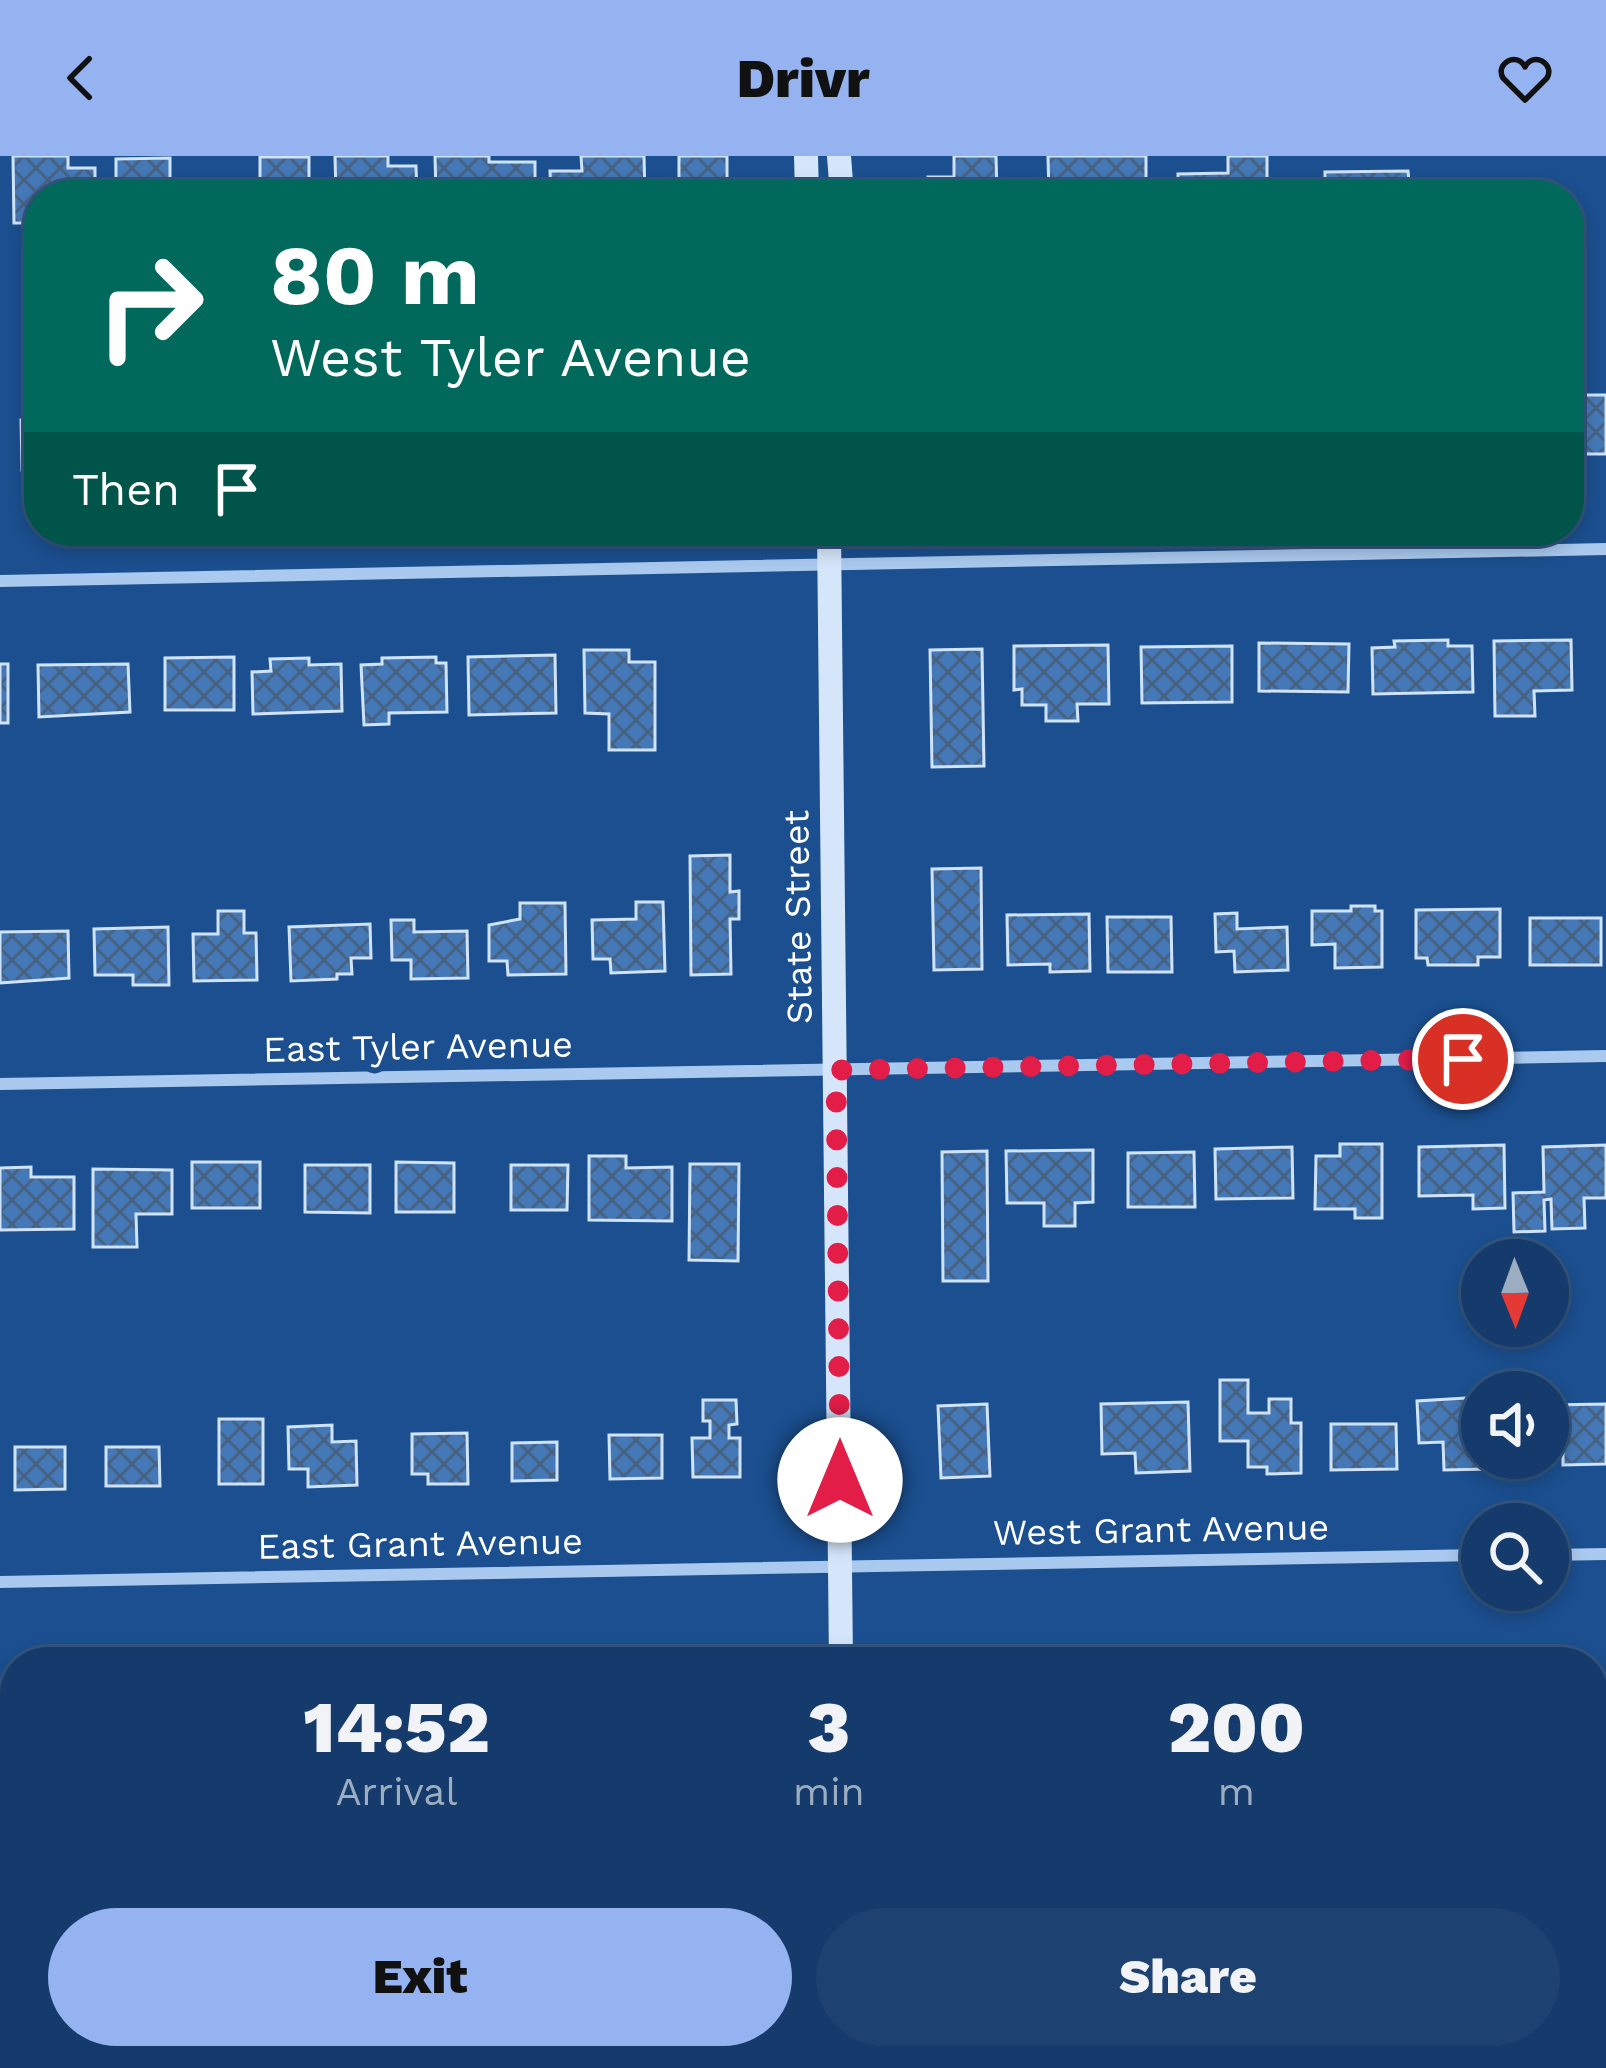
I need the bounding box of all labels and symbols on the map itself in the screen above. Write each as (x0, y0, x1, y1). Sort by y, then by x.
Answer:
street label: State Street (775, 809, 821, 1025)
pin (1412, 1008, 1514, 1110)
street label: East Tyler Avenue (263, 1023, 573, 1071)
north arrow (1461, 1239, 1569, 1347)
position arrow (777, 1417, 903, 1543)
street label: West Grant Avenue (992, 1506, 1330, 1554)
street label: East Grant Avenue (257, 1520, 583, 1568)

